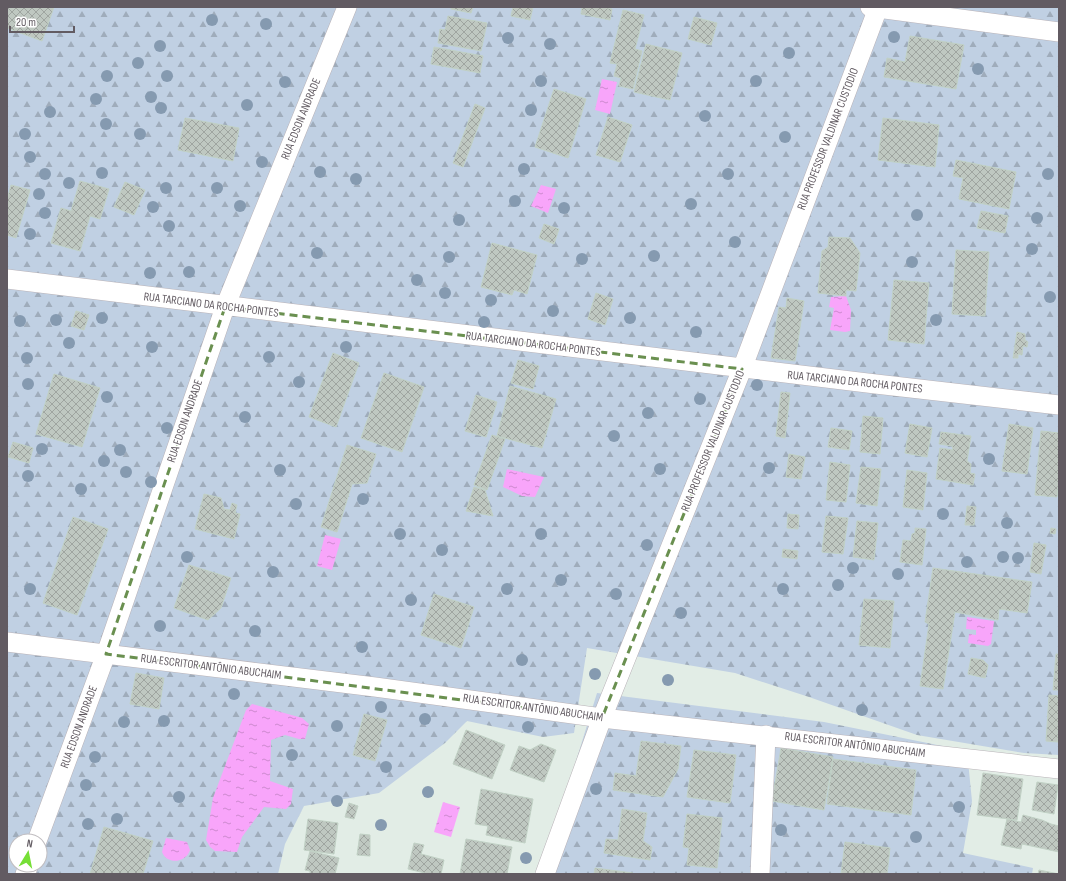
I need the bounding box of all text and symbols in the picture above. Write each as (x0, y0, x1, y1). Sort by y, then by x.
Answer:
scale bar (10, 8, 74, 34)
text: 20 m (16, 15, 36, 30)
street label: RUA PROFESSOR VALDINAR CUSTODIO (794, 66, 862, 212)
street label: RUA EDSON ANDRADE (278, 76, 324, 162)
street label: RUA TARCIANO DA ROCHA PONTES (143, 289, 279, 321)
street label: RUA TARCIANO DA ROCHA PONTES (465, 328, 601, 360)
street label: RUA TARCIANO DA ROCHA PONTES (787, 367, 923, 397)
street label: RUA PROFESSOR VALDINAR CUSTODIO (678, 368, 748, 514)
street label: RUA EDSON ANDRADE (164, 377, 206, 464)
street label: RUA ESCRITOR ANTÔNIO ABUCHAIM (140, 651, 282, 683)
street label: RUA EDSON ANDRADE (57, 684, 101, 770)
street label: RUA ESCRITOR ANTÔNIO ABUCHAIM (462, 691, 604, 725)
street label: RUA ESCRITOR ANTÔNIO ABUCHAIM (784, 729, 926, 761)
north arrow (8, 833, 48, 873)
text: N (26, 837, 34, 851)

